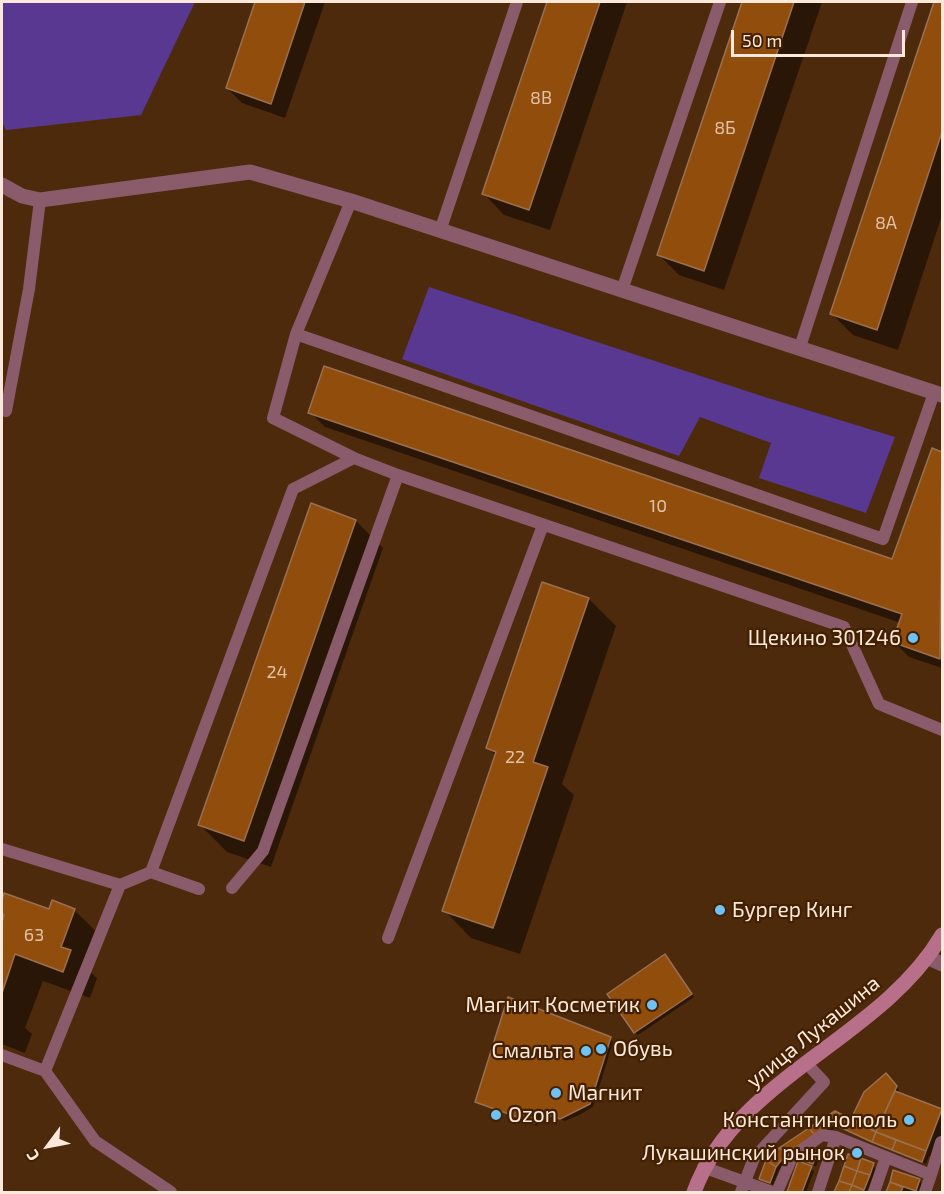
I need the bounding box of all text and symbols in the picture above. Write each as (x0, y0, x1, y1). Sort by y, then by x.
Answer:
scale bar (734, 18, 908, 56)
text: 50 m (742, 29, 782, 51)
house number: 8В (530, 87, 552, 109)
house number: 8Б (714, 117, 736, 139)
house number: 8А (875, 212, 897, 234)
house number: 10 (649, 495, 667, 517)
place label: Щекино 301246 (748, 625, 901, 651)
marker: Щекино 301246 (906, 631, 920, 645)
house number: 24 (266, 661, 288, 683)
house number: 22 (505, 746, 525, 768)
place label: Бургер Кинг (732, 897, 852, 923)
marker: Бургер Кинг (713, 903, 727, 917)
house number: 63 (24, 924, 44, 946)
street label: улица Лукашина (741, 971, 885, 1093)
place label: Магнит Косметик (466, 992, 640, 1018)
marker: Магнит Косметик (645, 998, 659, 1012)
place label: Обувь (613, 1036, 673, 1062)
place label: Смальта (492, 1038, 574, 1064)
marker: Обувь (594, 1042, 608, 1056)
marker: Смальта (579, 1044, 593, 1058)
place label: Магнит (568, 1080, 643, 1106)
marker: Магнит (549, 1086, 563, 1100)
place label: Ozon (508, 1102, 557, 1128)
place label: Константинополь (723, 1107, 897, 1133)
marker: Ozon (489, 1108, 503, 1122)
marker: Константинополь (902, 1113, 916, 1127)
north arrow (18, 1116, 78, 1176)
place label: Лукашинский рынок (642, 1140, 845, 1166)
marker: Лукашинский рынок (850, 1146, 864, 1160)
text: С (22, 1147, 43, 1165)

